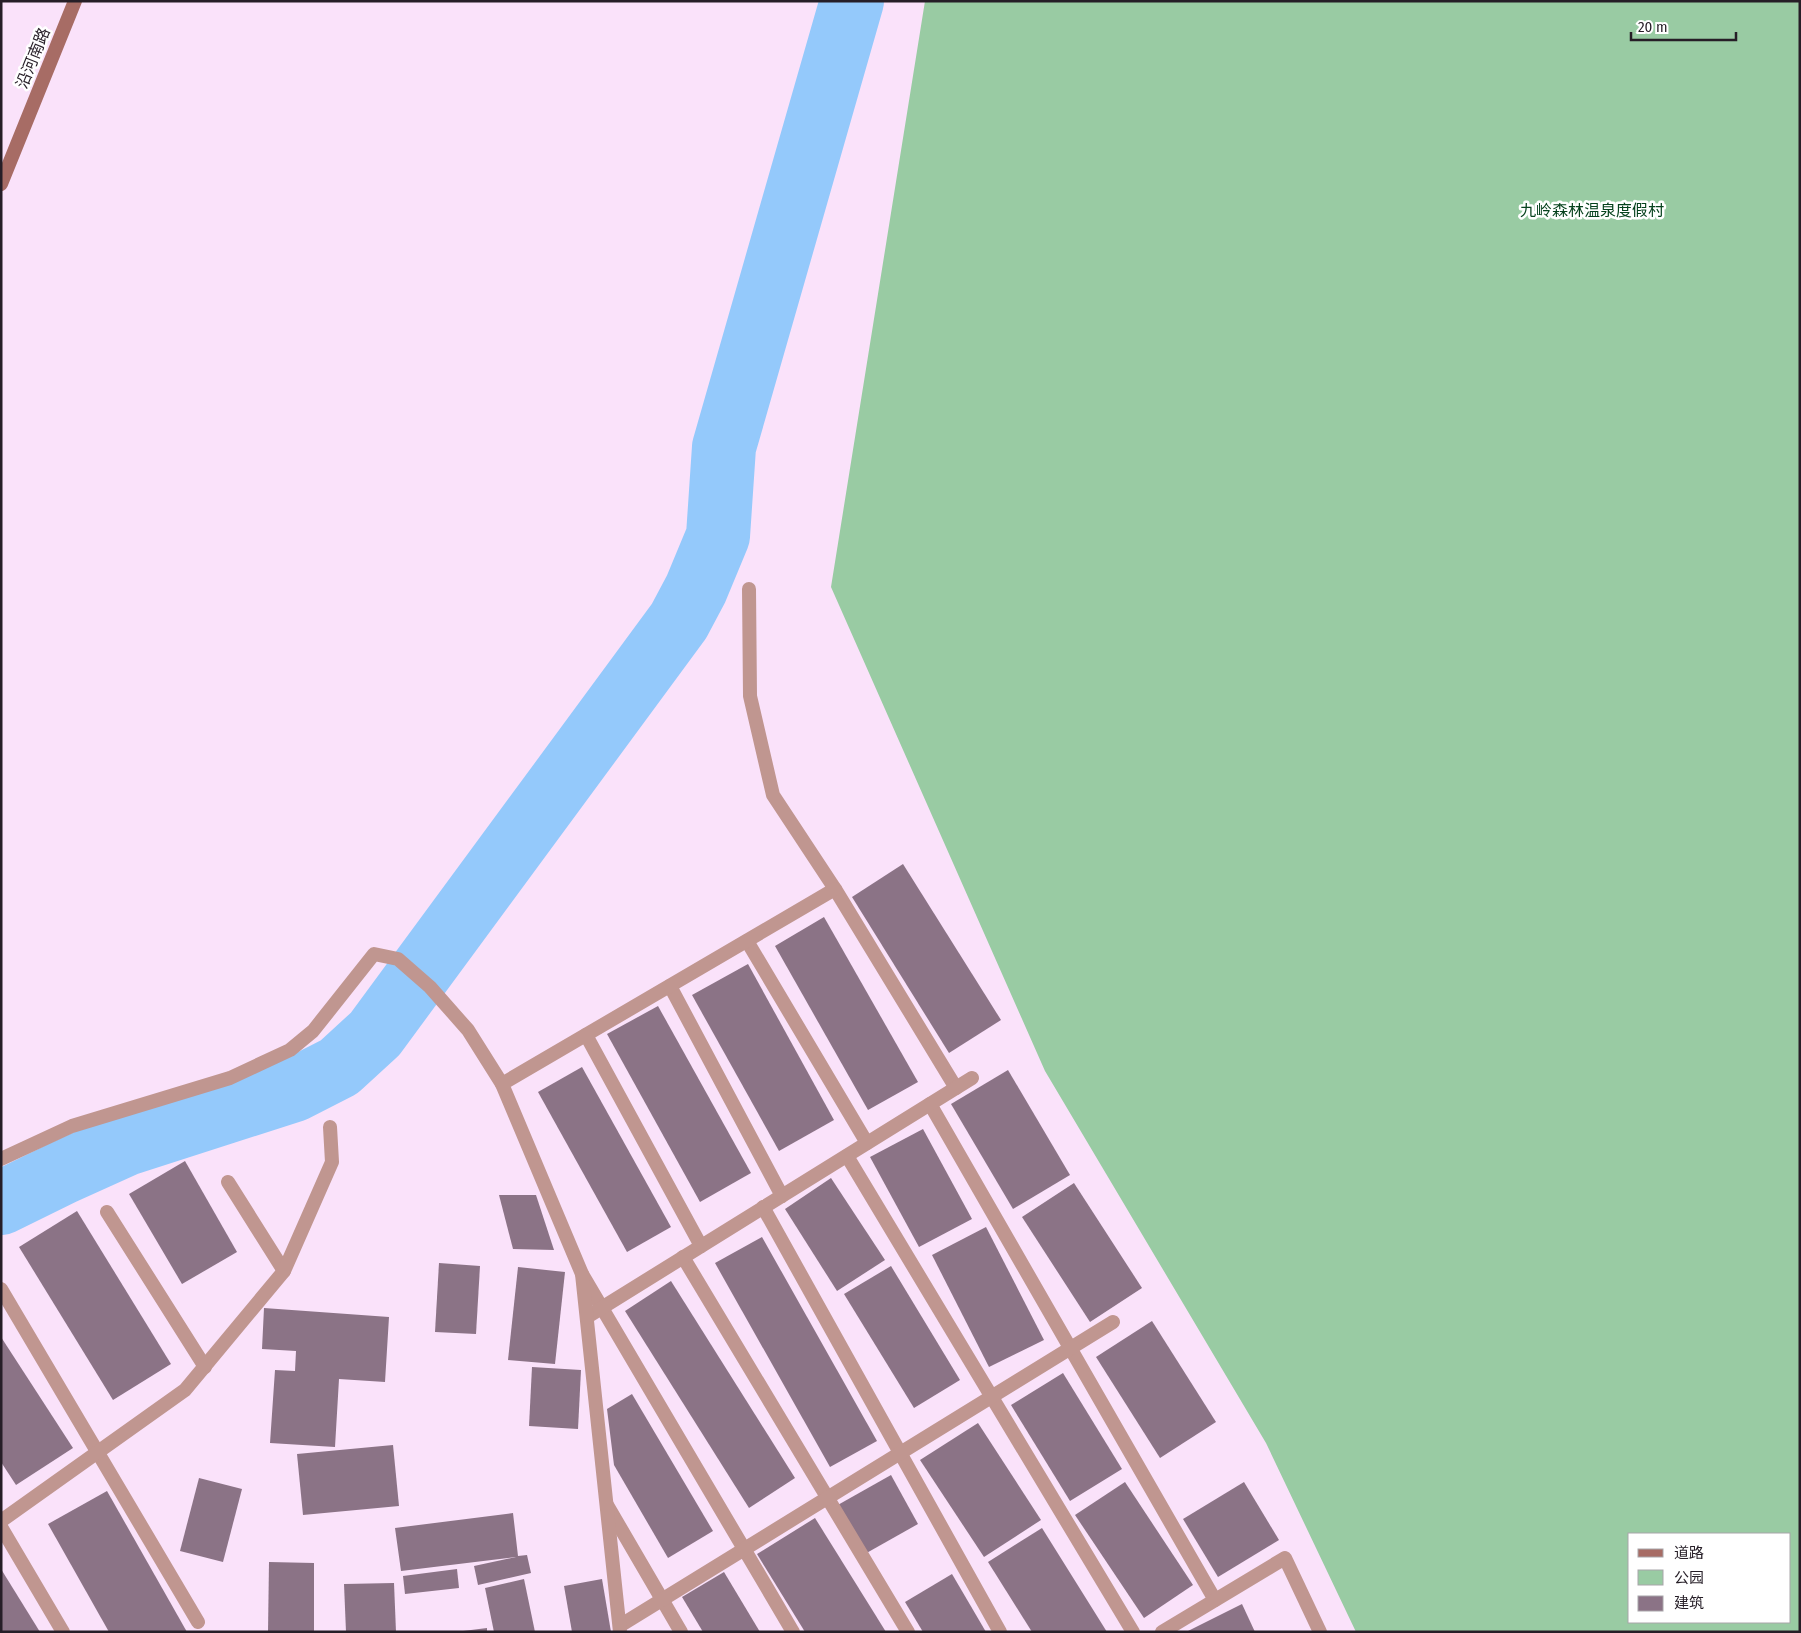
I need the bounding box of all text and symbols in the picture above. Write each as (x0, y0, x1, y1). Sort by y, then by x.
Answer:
scale bar (1631, 10, 1736, 42)
text: 20 m (1638, 18, 1668, 36)
street label: 沿河南路 (12, 25, 54, 91)
park label: 九岭森林温泉度假村 (1520, 201, 1664, 220)
legend (1628, 1533, 1791, 1623)
text: 道路 (1674, 1544, 1704, 1562)
text: 公园 (1674, 1569, 1704, 1587)
text: 建筑 (1674, 1594, 1704, 1612)

